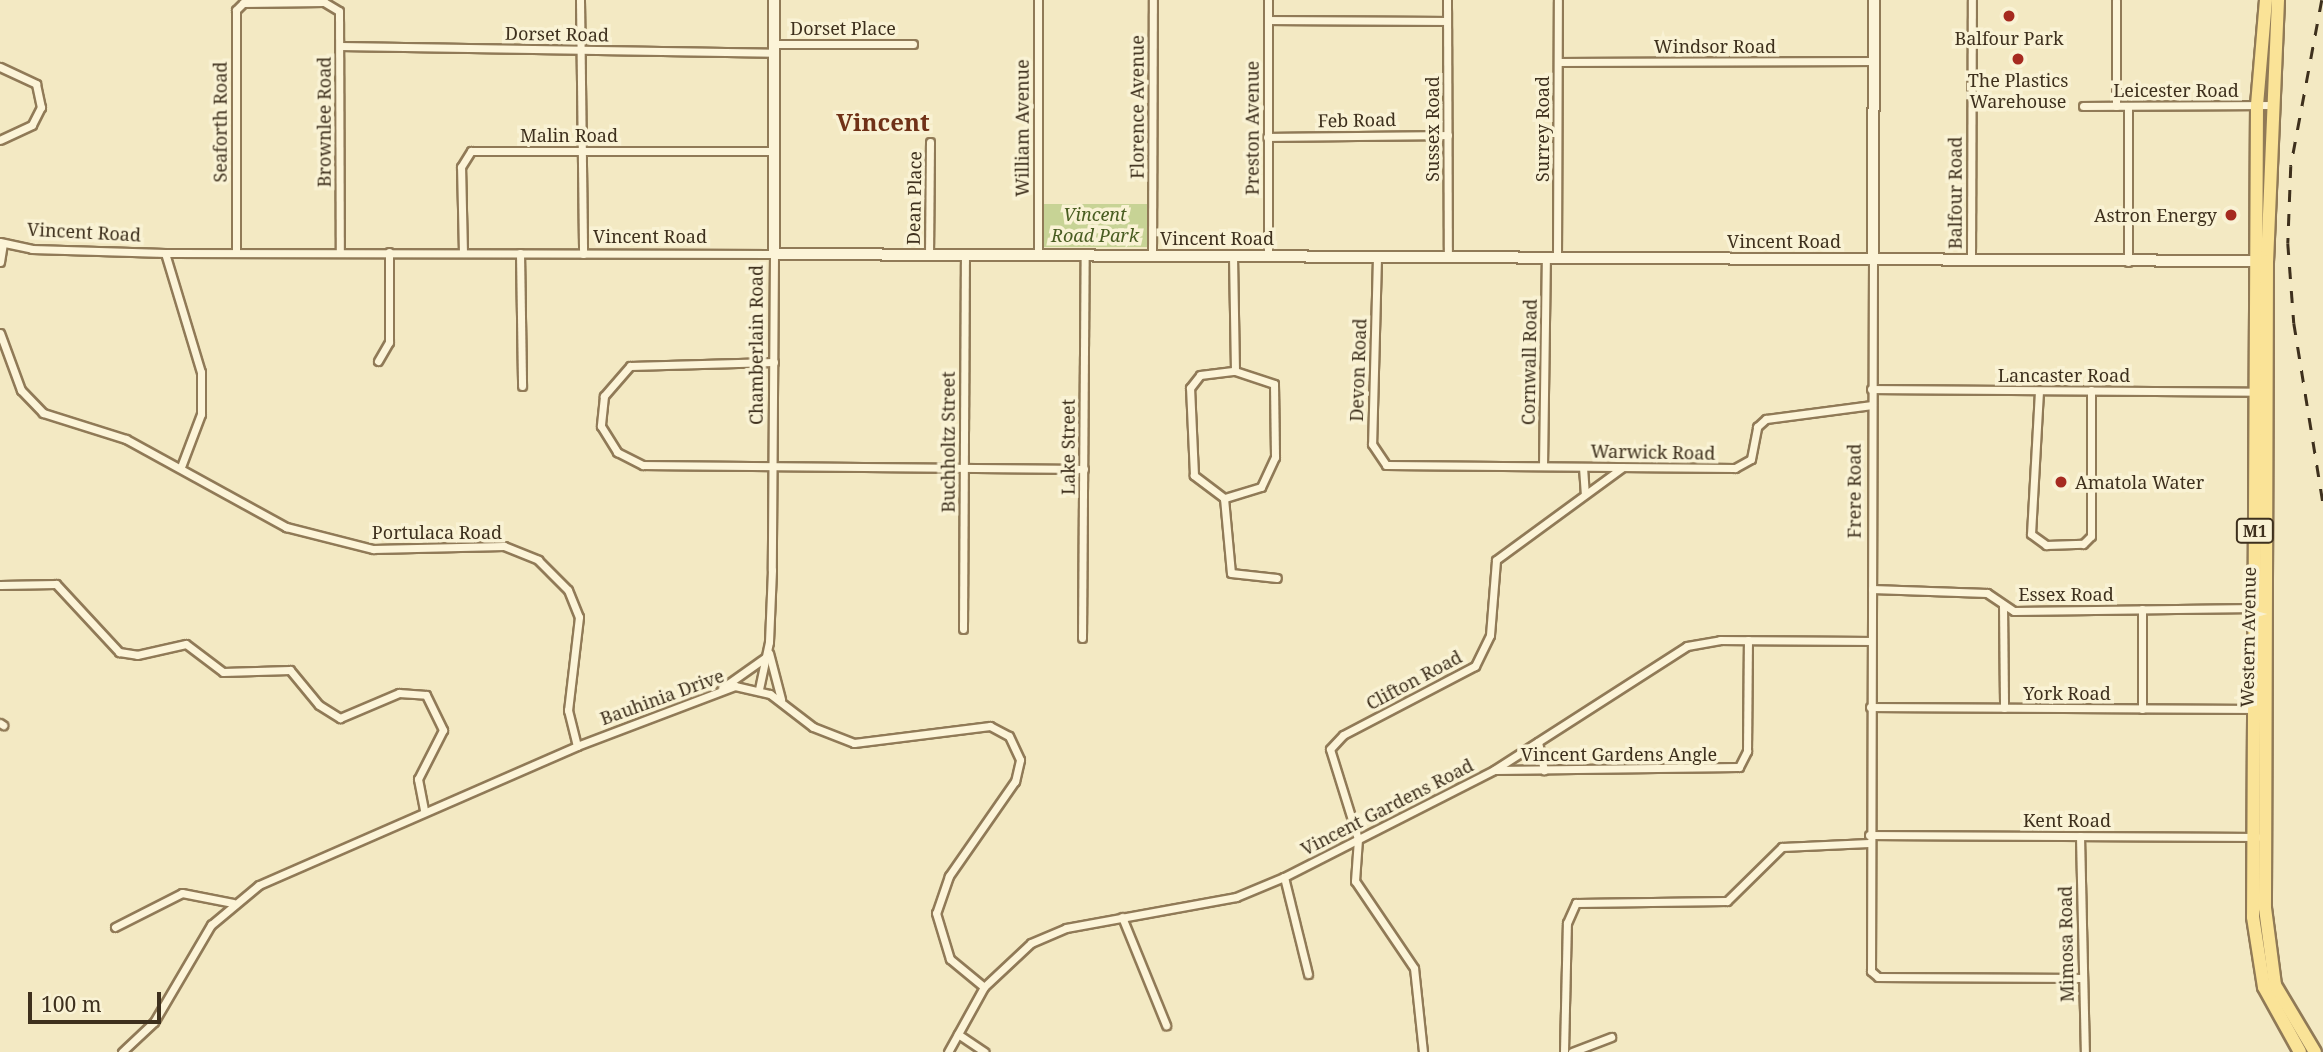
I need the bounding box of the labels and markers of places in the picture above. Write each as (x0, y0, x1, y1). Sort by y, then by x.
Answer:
marker: Balfour Park (2001, 8, 2017, 24)
place label: Balfour Park (1954, 27, 2064, 49)
marker: The Plastics Warehouse (2010, 51, 2026, 67)
place label: The Plastics Warehouse (1968, 70, 2068, 112)
place label: Astron Energy (2094, 204, 2217, 226)
marker: Astron Energy (2223, 207, 2239, 223)
place label: Amatola Water (2075, 471, 2204, 493)
marker: Amatola Water (2053, 474, 2069, 490)

